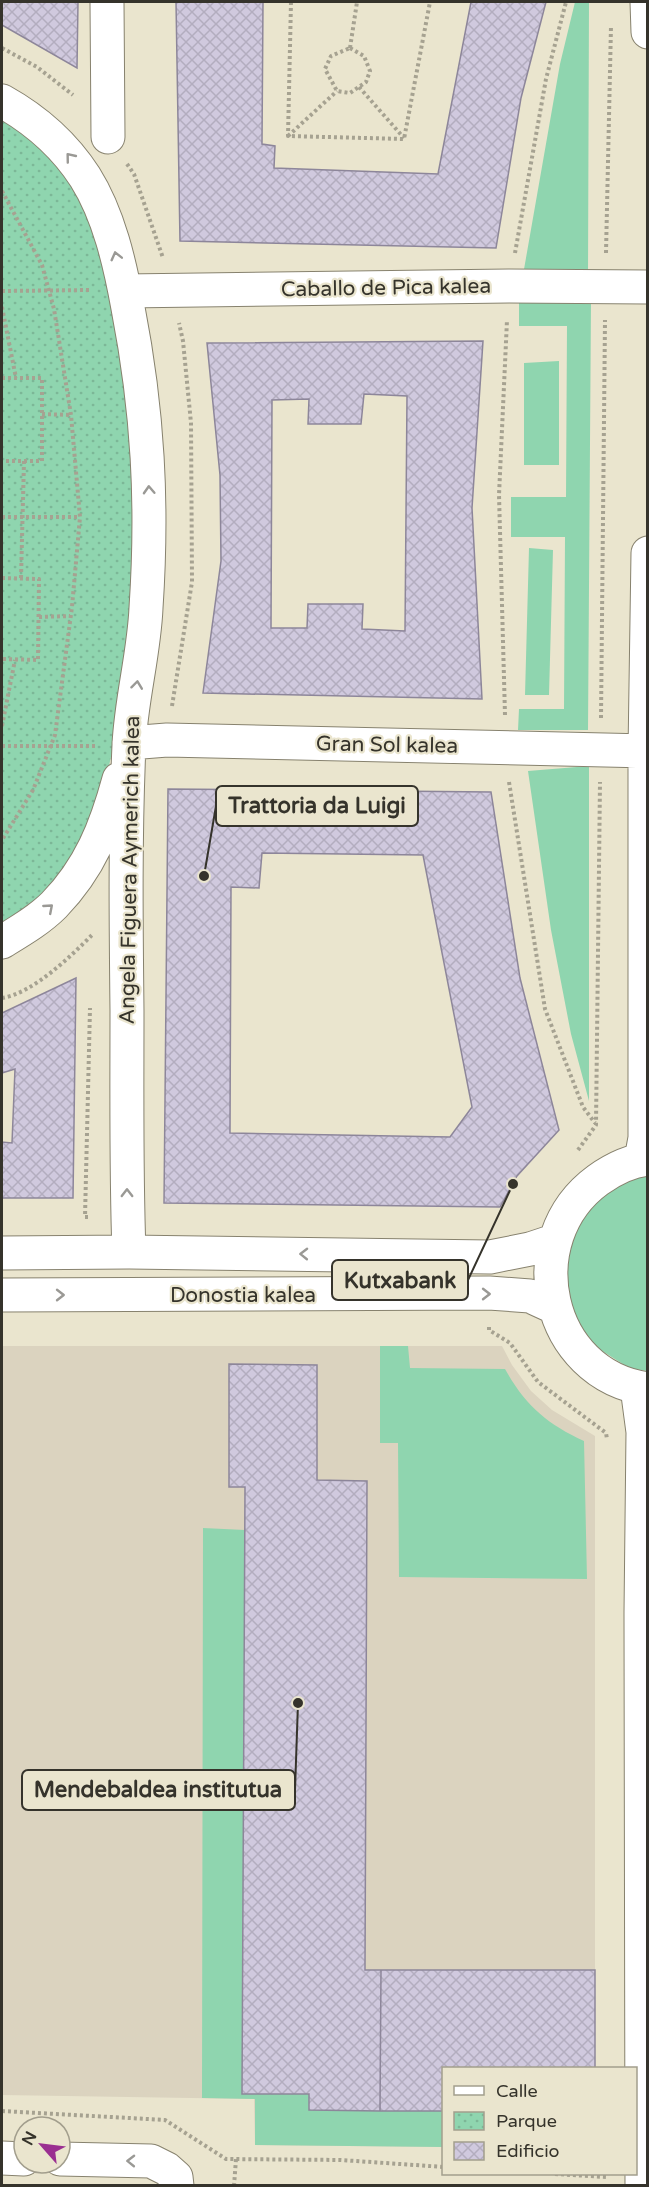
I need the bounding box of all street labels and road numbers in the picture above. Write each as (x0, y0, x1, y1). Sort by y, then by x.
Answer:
street label: Caballo de Pica kalea (281, 274, 491, 302)
street label: Angela Figuera Aymerich kalea (115, 715, 145, 1025)
street label: Gran Sol kalea (316, 731, 458, 759)
street label: Donostia kalea (170, 1283, 316, 1308)

